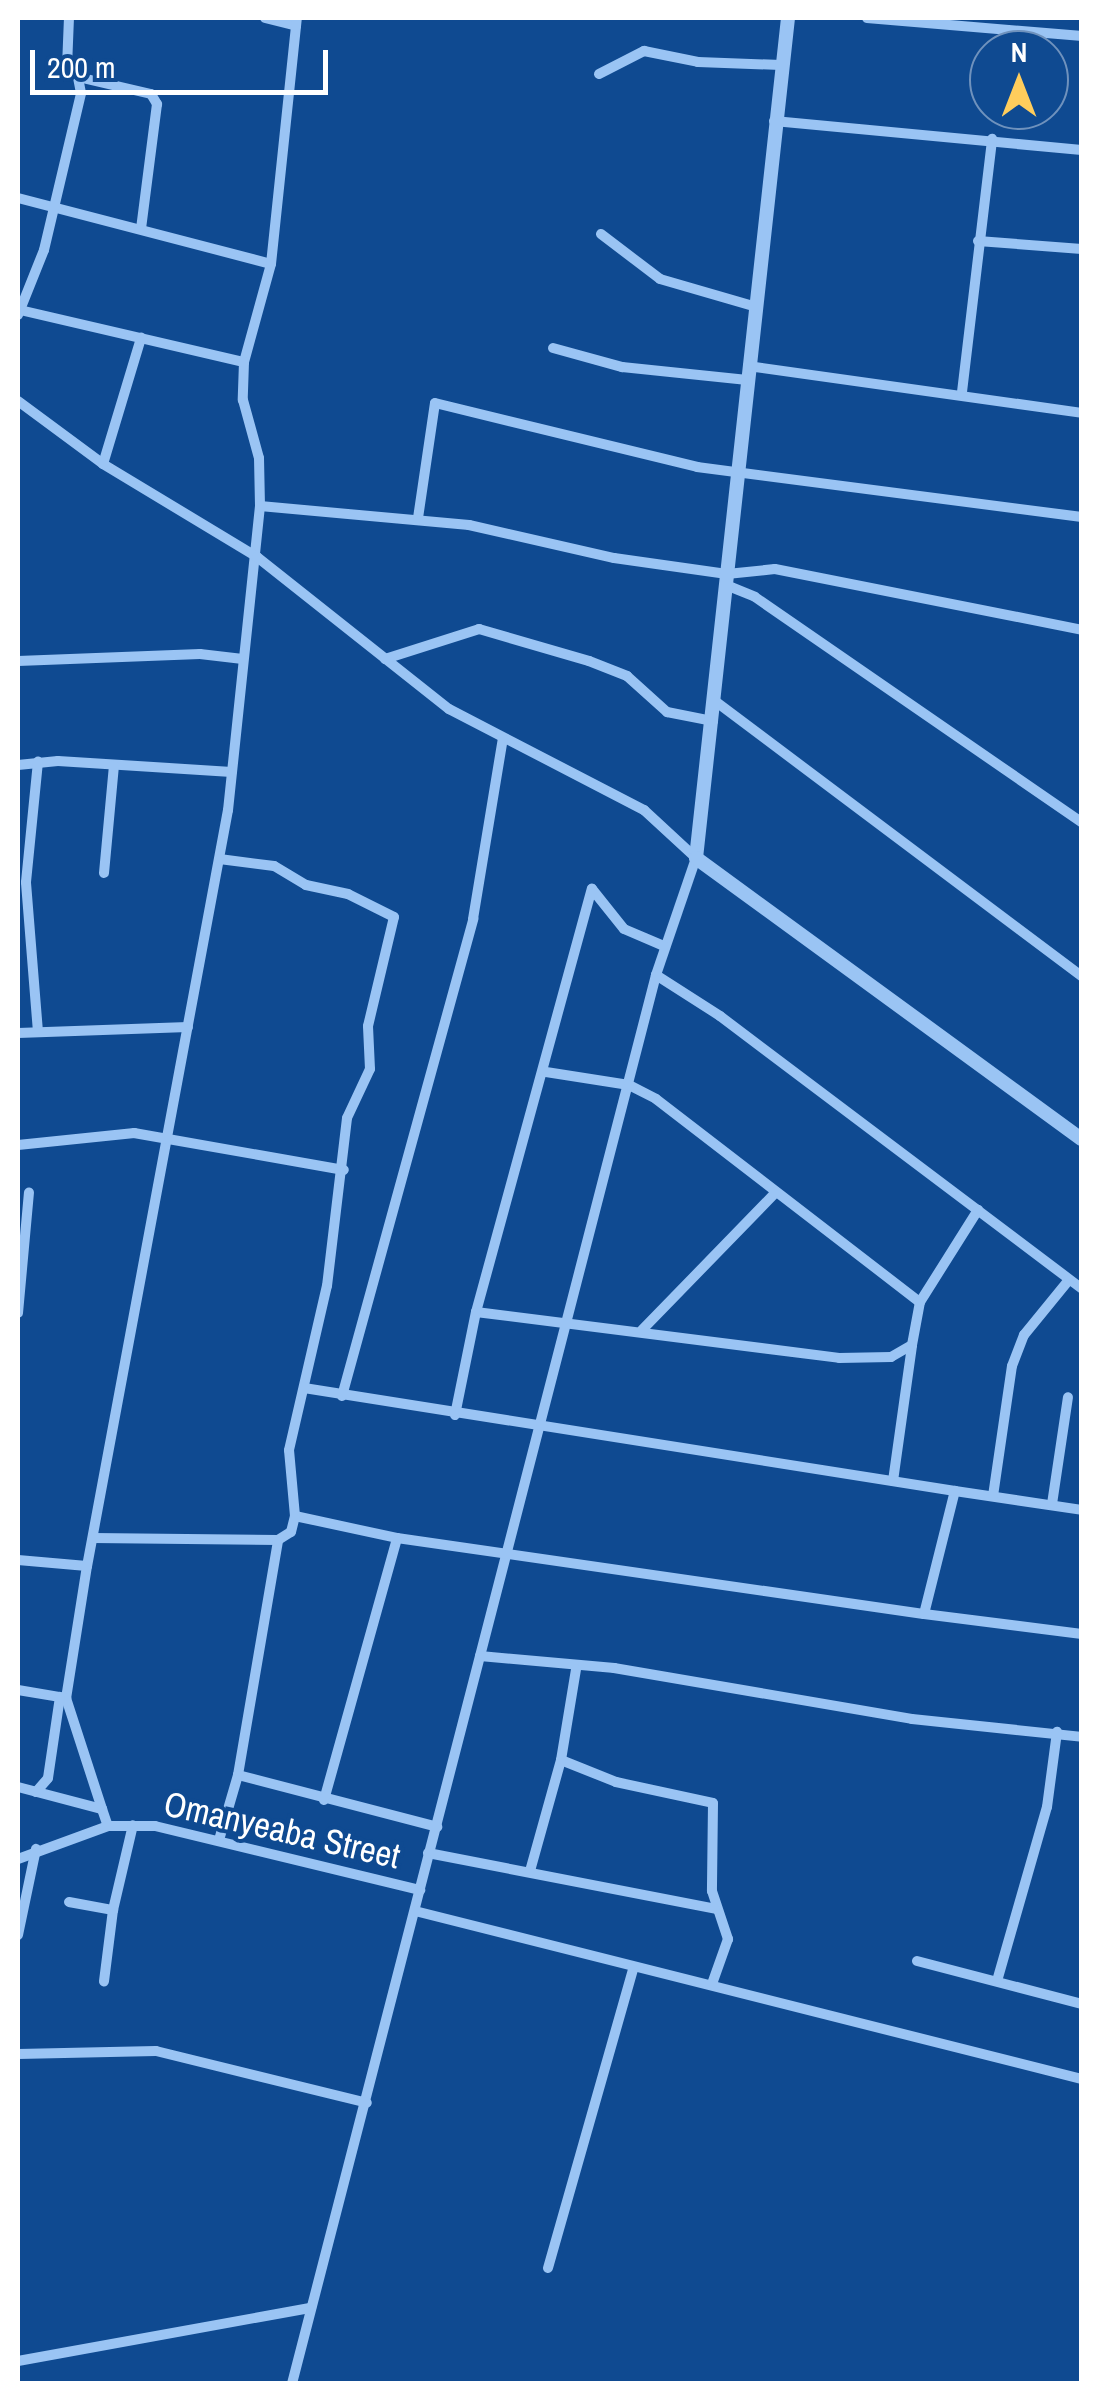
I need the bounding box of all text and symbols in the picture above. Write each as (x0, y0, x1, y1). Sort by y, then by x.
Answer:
scale bar (35, 30, 332, 92)
north arrow (969, 30, 1069, 130)
text: N (1011, 33, 1027, 71)
text: 200 m (47, 47, 115, 87)
street label: Omanyeaba Street (160, 1782, 404, 1878)

